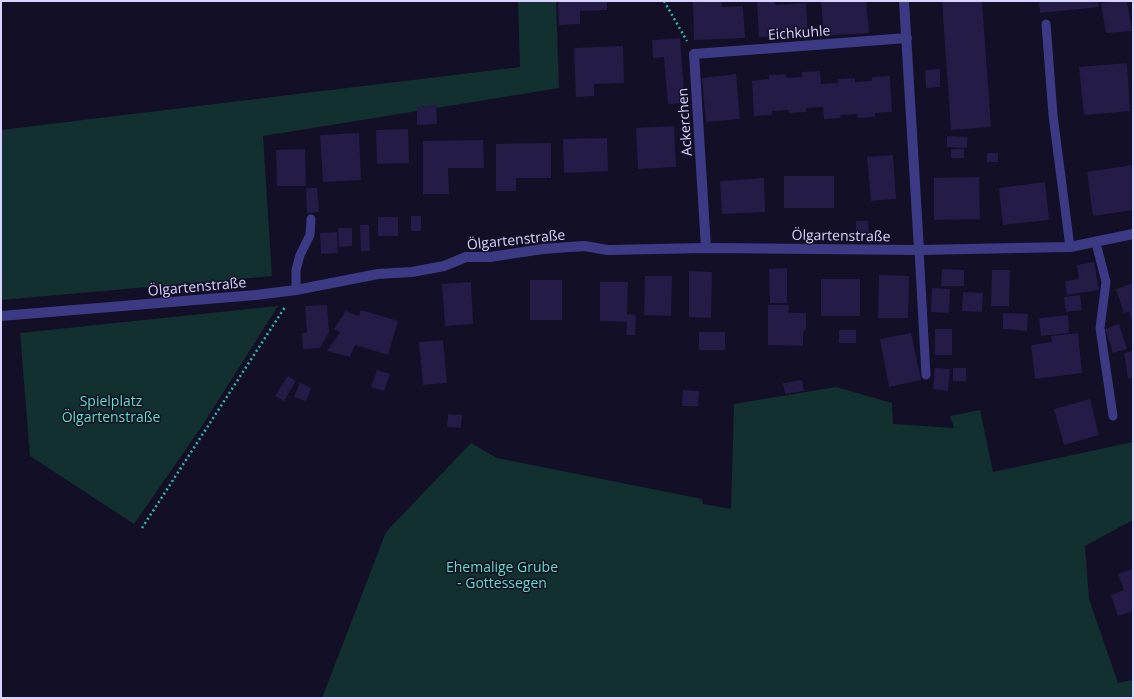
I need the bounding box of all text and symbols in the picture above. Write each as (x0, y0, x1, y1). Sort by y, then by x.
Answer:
street label: Eichkuhle (767, 20, 831, 44)
street label: Ackerchen (672, 87, 696, 157)
street label: Ölgartenstraße (466, 224, 566, 254)
street label: Ölgartenstraße (791, 225, 891, 245)
street label: Ölgartenstraße (147, 272, 247, 300)
park label: Spielplatz Ölgartenstraße (62, 391, 160, 426)
park label: Ehemalige Grube - Gottessegen (446, 557, 558, 592)

